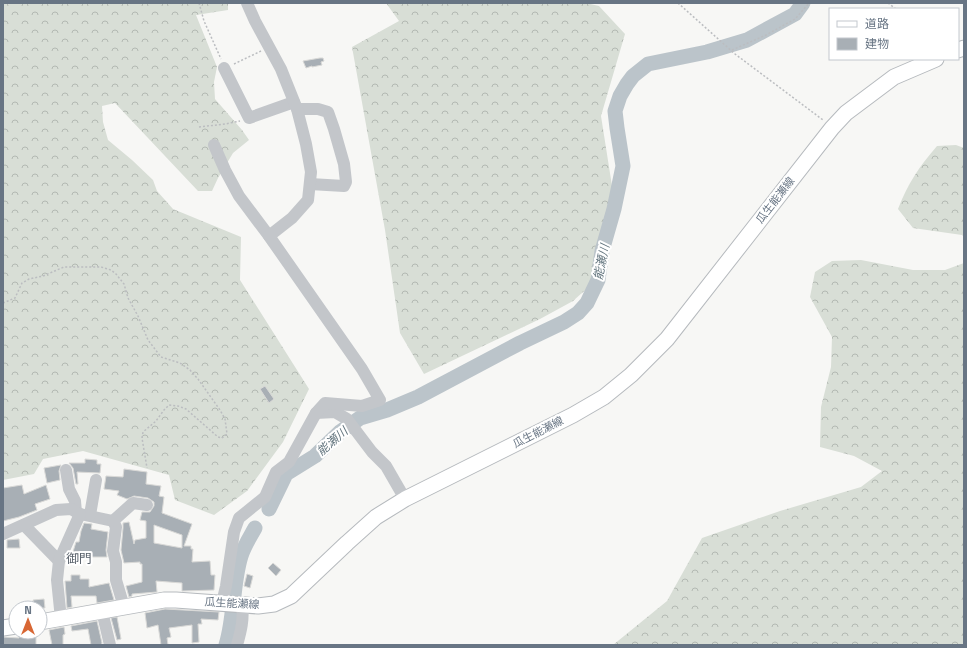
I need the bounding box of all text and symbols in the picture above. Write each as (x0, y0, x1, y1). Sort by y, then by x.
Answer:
legend (829, 8, 959, 60)
text: 道路 (865, 14, 889, 33)
text: 建物 (865, 34, 889, 53)
street label: 瓜生能瀬線 (752, 173, 798, 227)
water label: 能瀬川 (588, 240, 614, 282)
street label: 瓜生能瀬線 (510, 412, 566, 452)
water label: 能瀬川 (312, 421, 353, 460)
district label: 御門 (66, 548, 92, 568)
street label: 瓜生能瀬線 (204, 594, 260, 612)
north arrow (8, 600, 48, 640)
text: N (24, 602, 32, 618)

